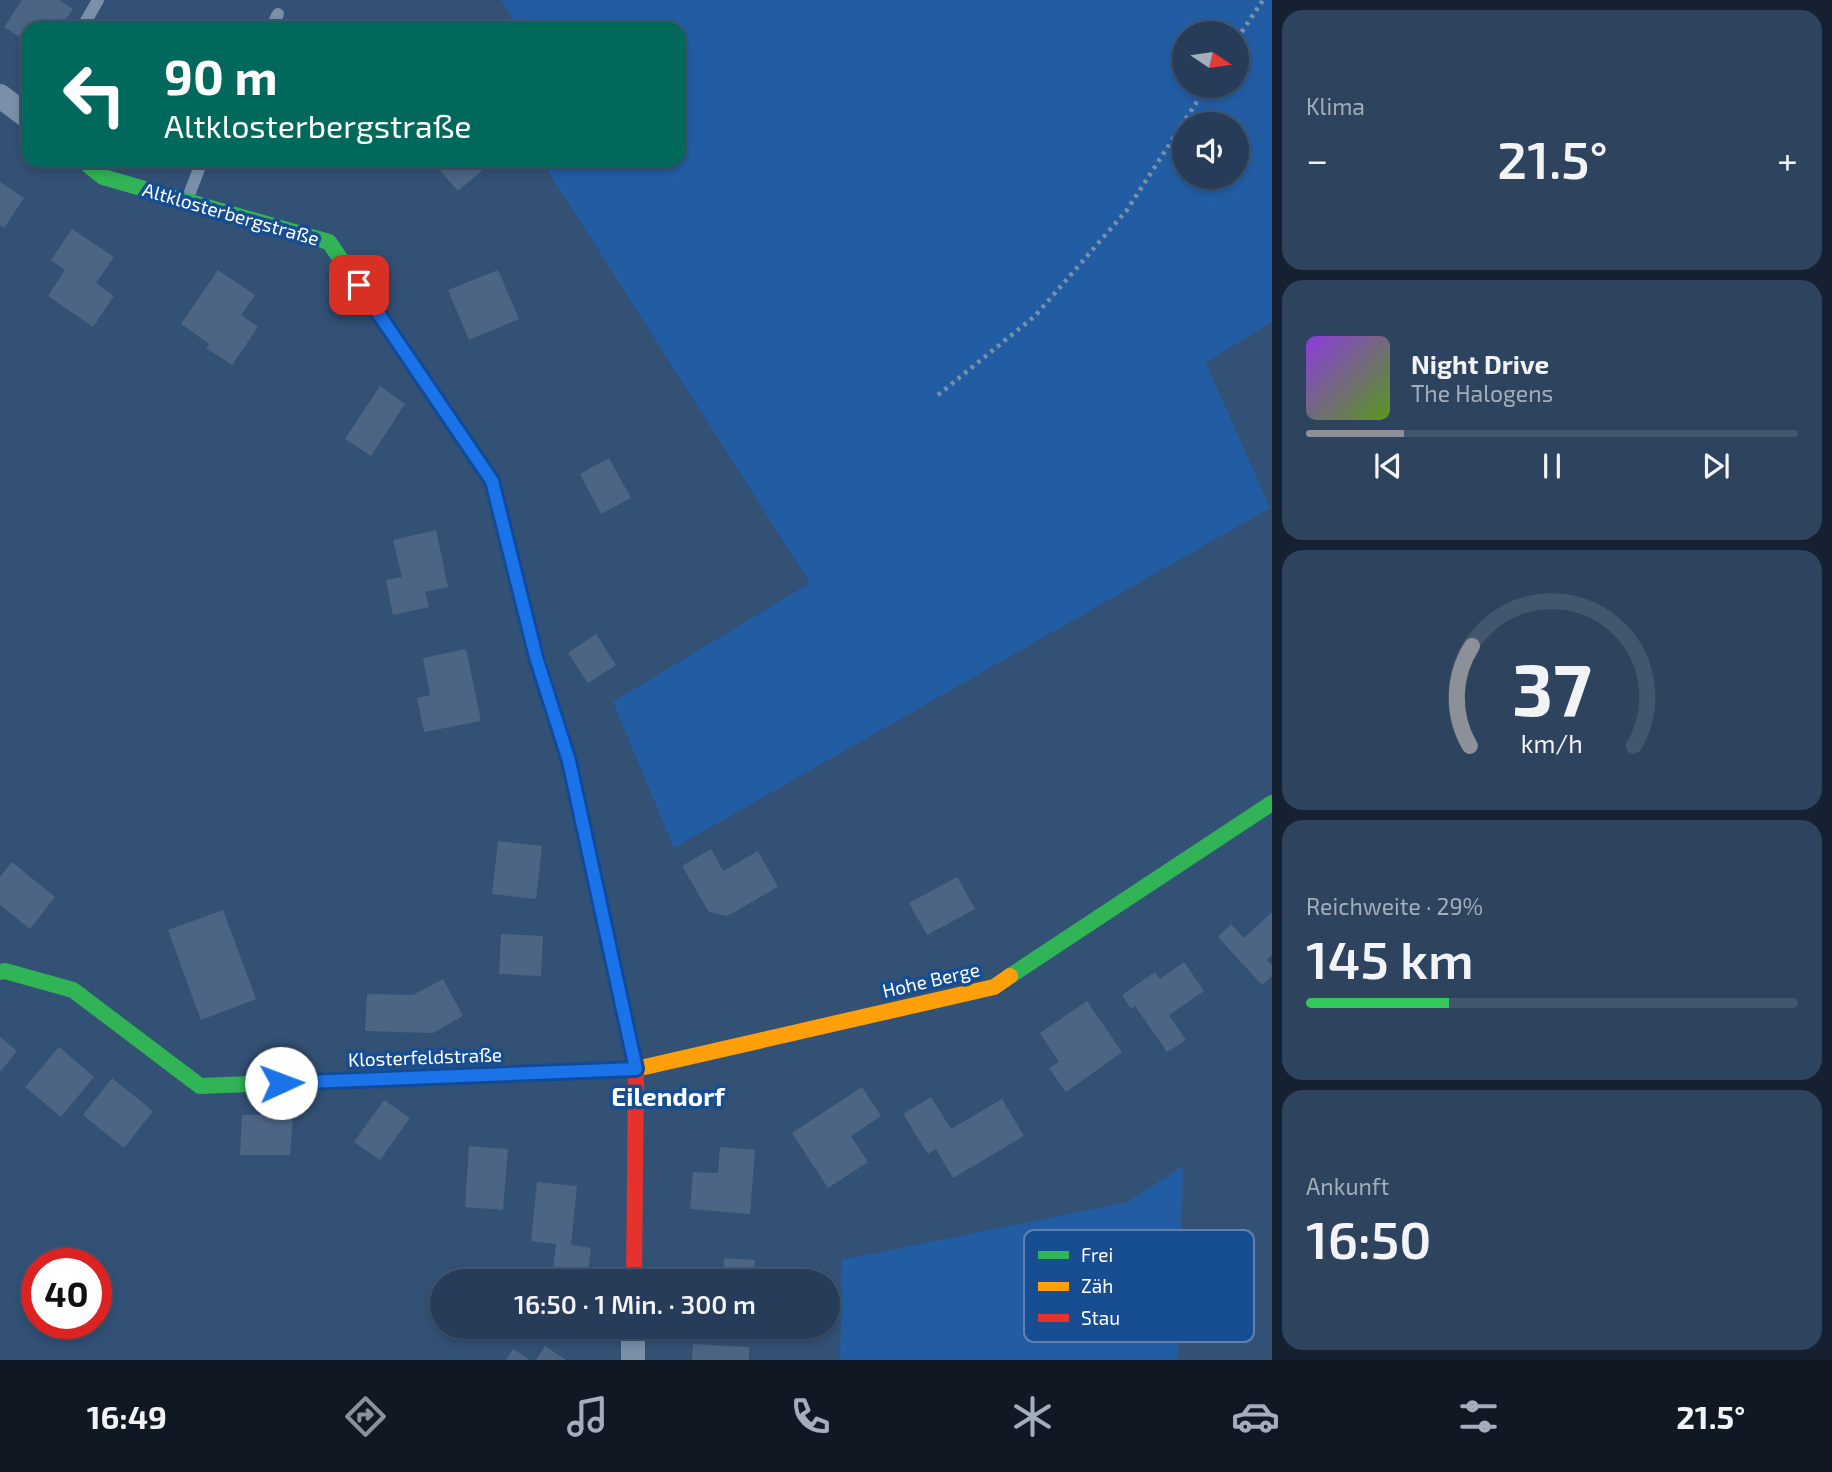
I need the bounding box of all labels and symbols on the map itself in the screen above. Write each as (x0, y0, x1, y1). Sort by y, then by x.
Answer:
north arrow (1172, 21, 1250, 98)
street label: Altklosterbergstraße (140, 177, 322, 250)
pin (329, 255, 389, 315)
street label: Hohe Berge (880, 957, 982, 1002)
street label: Klosterfeldstraße (348, 1042, 502, 1071)
position arrow (244, 1046, 318, 1120)
district label: Eilendorf (611, 1080, 726, 1111)
legend (1024, 1230, 1254, 1342)
text: Frei (1081, 1243, 1113, 1266)
speed limit sign: 40 (21, 1248, 112, 1339)
text: Zäh (1081, 1274, 1113, 1297)
text: Stau (1081, 1306, 1120, 1329)

